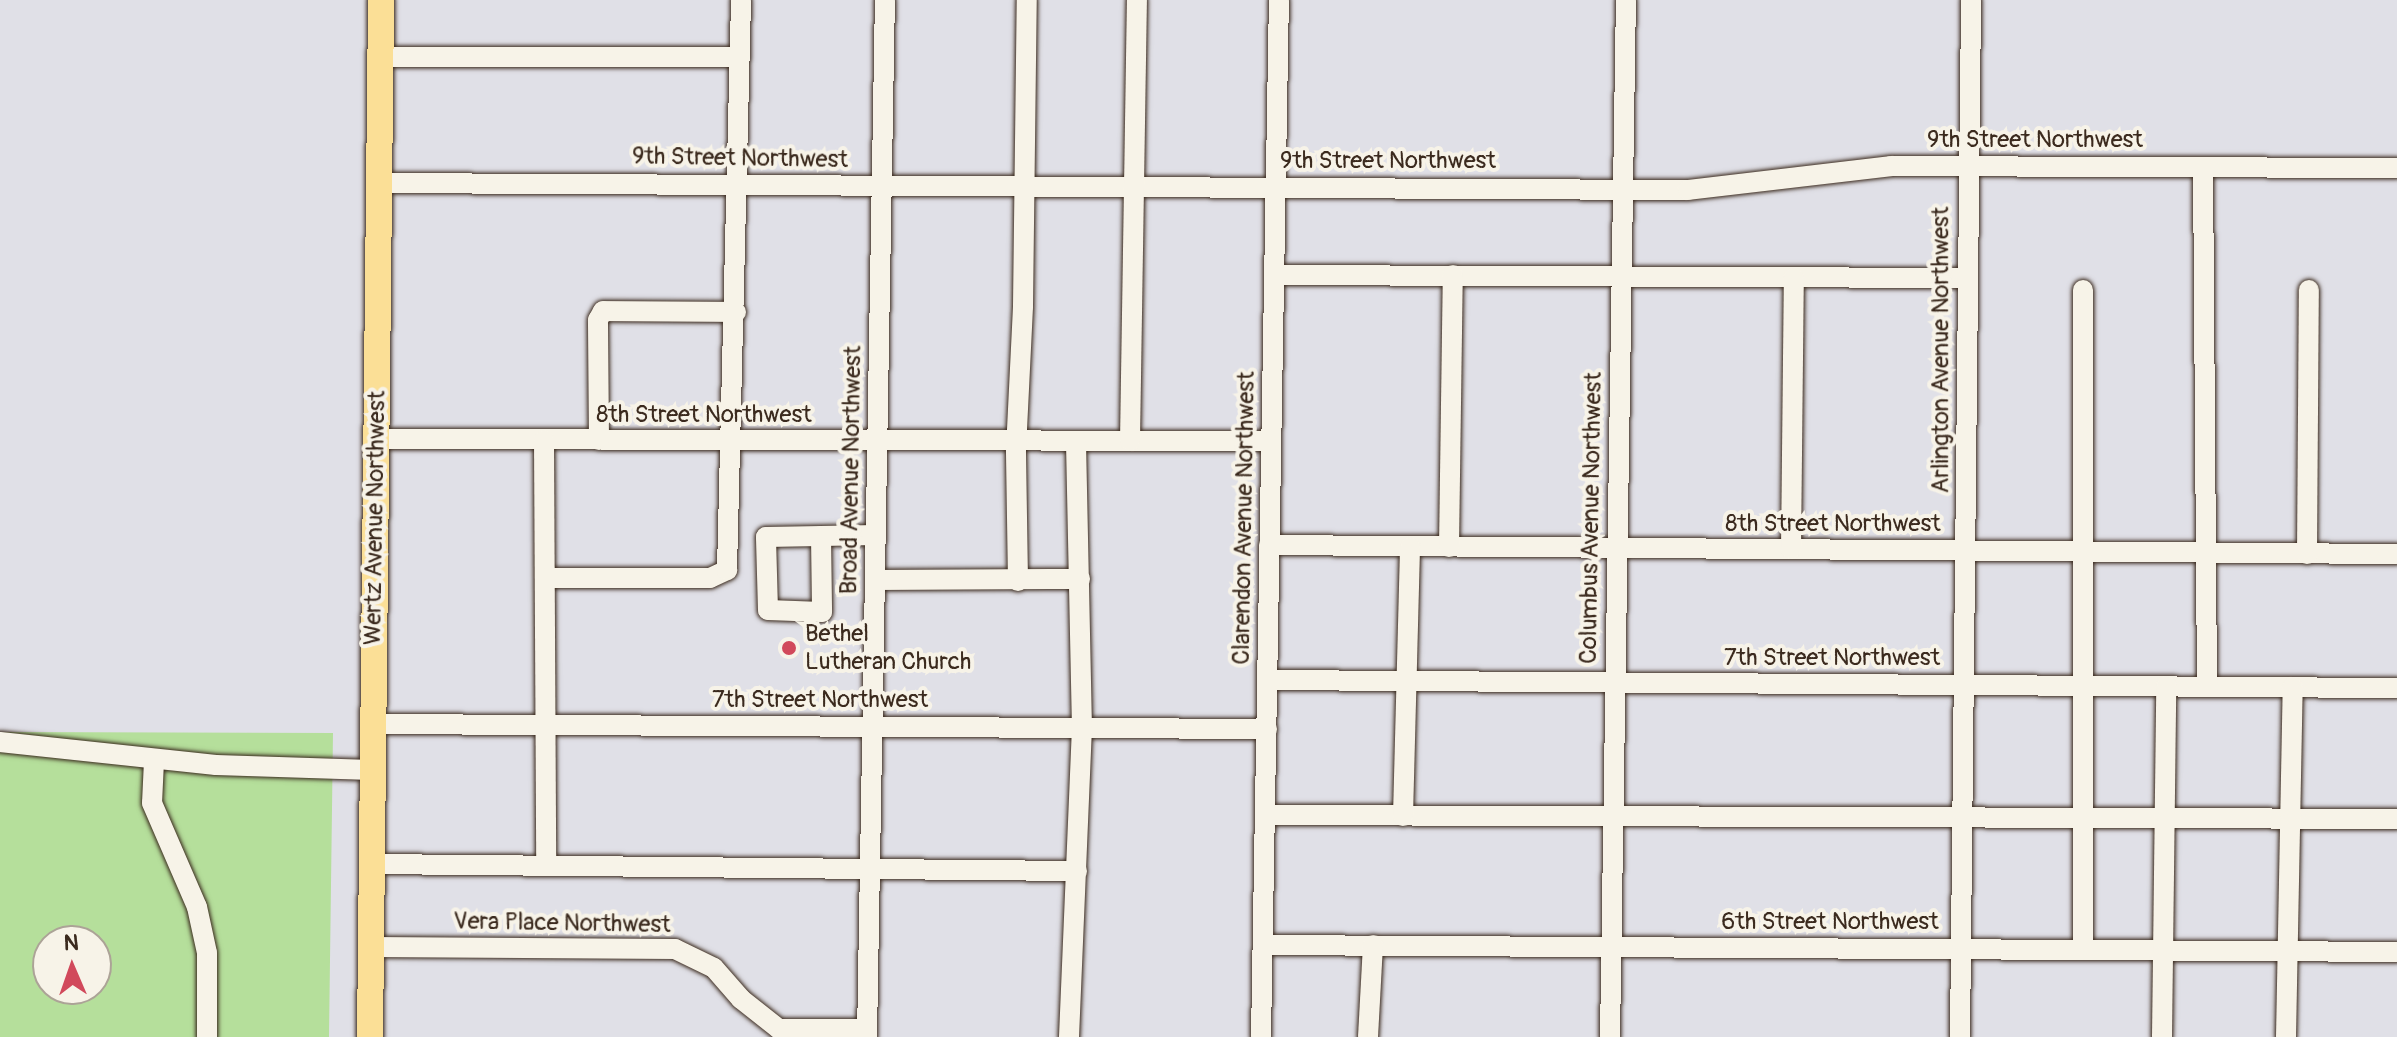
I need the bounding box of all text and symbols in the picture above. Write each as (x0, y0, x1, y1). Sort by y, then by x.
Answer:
street label: 9th Street Northwest (1927, 126, 2143, 154)
street label: 9th Street Northwest (632, 142, 848, 174)
street label: 9th Street Northwest (1280, 147, 1496, 175)
street label: Arlington Avenue Northwest (1927, 207, 1955, 493)
street label: Broad Avenue Northwest (834, 345, 868, 595)
street label: Clarendon Avenue Northwest (1227, 371, 1261, 665)
street label: Columbus Avenue Northwest (1574, 372, 1608, 664)
street label: Wertz Avenue Northwest (358, 391, 392, 645)
street label: 8th Street Northwest (596, 401, 812, 429)
street label: 8th Street Northwest (1725, 510, 1941, 538)
place label: Bethel Lutheran Church (805, 620, 971, 676)
marker: Bethel Lutheran Church (780, 639, 798, 657)
street label: 7th Street Northwest (1724, 644, 1940, 672)
street label: 7th Street Northwest (712, 686, 928, 714)
street label: Vera Place Northwest (453, 907, 671, 939)
street label: 6th Street Northwest (1721, 908, 1939, 936)
north arrow (32, 925, 112, 1005)
text: N (63, 929, 79, 957)

